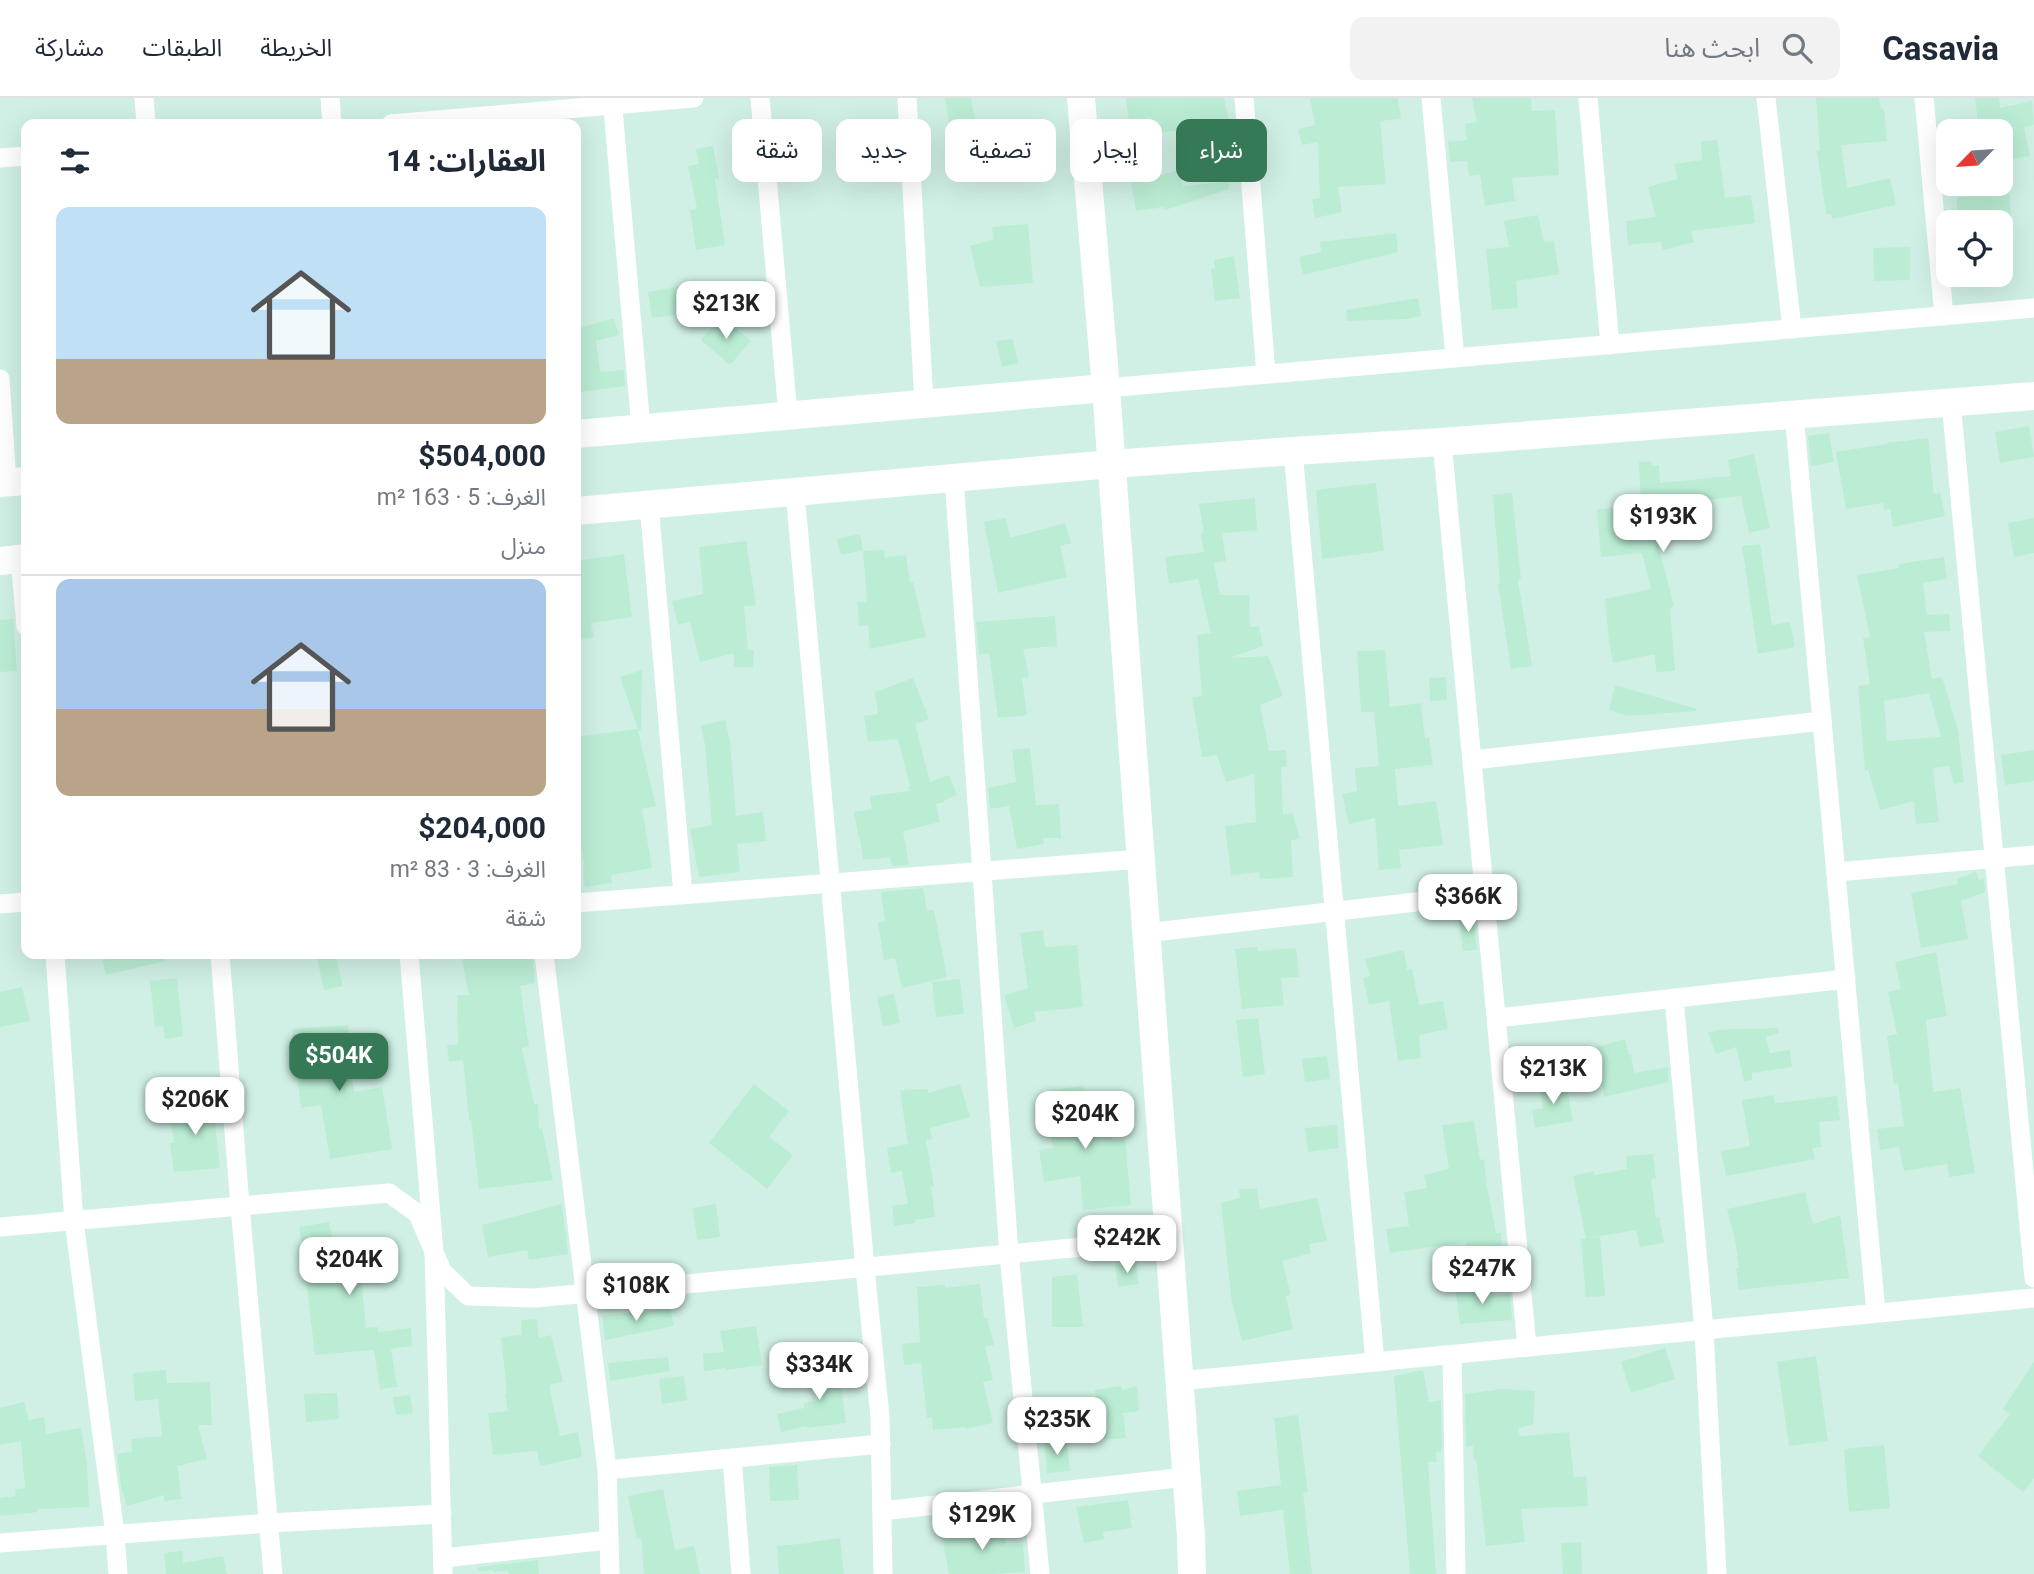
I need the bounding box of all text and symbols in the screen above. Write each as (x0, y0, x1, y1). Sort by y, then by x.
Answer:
search box (1350, 17, 1840, 80)
icon: search (1778, 29, 1816, 67)
text: Casavia (1882, 29, 1999, 68)
text: ابحث هنا (1664, 33, 1760, 63)
text: مشاركة (35, 34, 104, 62)
text: الطبقات (142, 34, 222, 62)
text: الخريطة (260, 34, 332, 62)
chip: شقة (732, 119, 822, 182)
chip: جديد (836, 119, 931, 182)
chip: تصفية (945, 119, 1056, 182)
chip: إيجار (1070, 119, 1162, 182)
chip: شراء (1176, 119, 1267, 182)
north arrow (1936, 119, 2012, 196)
map controls (1936, 119, 2013, 287)
icon: filters (56, 142, 94, 180)
text: العقارات: 14 (386, 143, 546, 178)
button: locate (1936, 210, 2013, 287)
icon: home (238, 252, 364, 378)
pin: $213K (677, 282, 775, 341)
text: $213K (692, 290, 760, 317)
text: $504,000 (418, 438, 546, 473)
text: الغرف: 5 · 163 m² (377, 484, 546, 511)
pin: $193K (1614, 494, 1712, 554)
text: $193K (1629, 503, 1697, 530)
text: منزل (501, 533, 546, 560)
icon: home (238, 624, 364, 750)
text: $204,000 (418, 810, 546, 845)
text: الغرف: 3 · 83 m² (390, 856, 546, 883)
pin: $366K (1419, 874, 1517, 934)
text: $366K (1434, 883, 1502, 910)
text: شقة (505, 905, 546, 932)
pin: $504K (290, 1034, 388, 1093)
text: $504K (305, 1042, 373, 1069)
pin: $213K (1504, 1046, 1602, 1106)
text: $213K (1519, 1055, 1587, 1082)
pin: $206K (146, 1077, 244, 1137)
text: $206K (161, 1086, 229, 1113)
pin: $204K (1036, 1091, 1134, 1151)
text: $204K (1051, 1100, 1119, 1127)
pin: $242K (1078, 1216, 1176, 1275)
text: $242K (1093, 1224, 1161, 1251)
pin: $204K (300, 1238, 398, 1297)
text: $204K (315, 1246, 383, 1273)
pin: $247K (1433, 1246, 1531, 1306)
text: $247K (1448, 1255, 1516, 1282)
pin: $108K (587, 1264, 685, 1323)
text: $108K (602, 1272, 670, 1299)
pin: $334K (770, 1342, 868, 1402)
text: $334K (785, 1351, 853, 1378)
pin: $235K (1008, 1398, 1106, 1457)
text: $235K (1023, 1406, 1091, 1433)
pin: $129K (933, 1492, 1031, 1552)
text: $129K (948, 1501, 1016, 1528)

